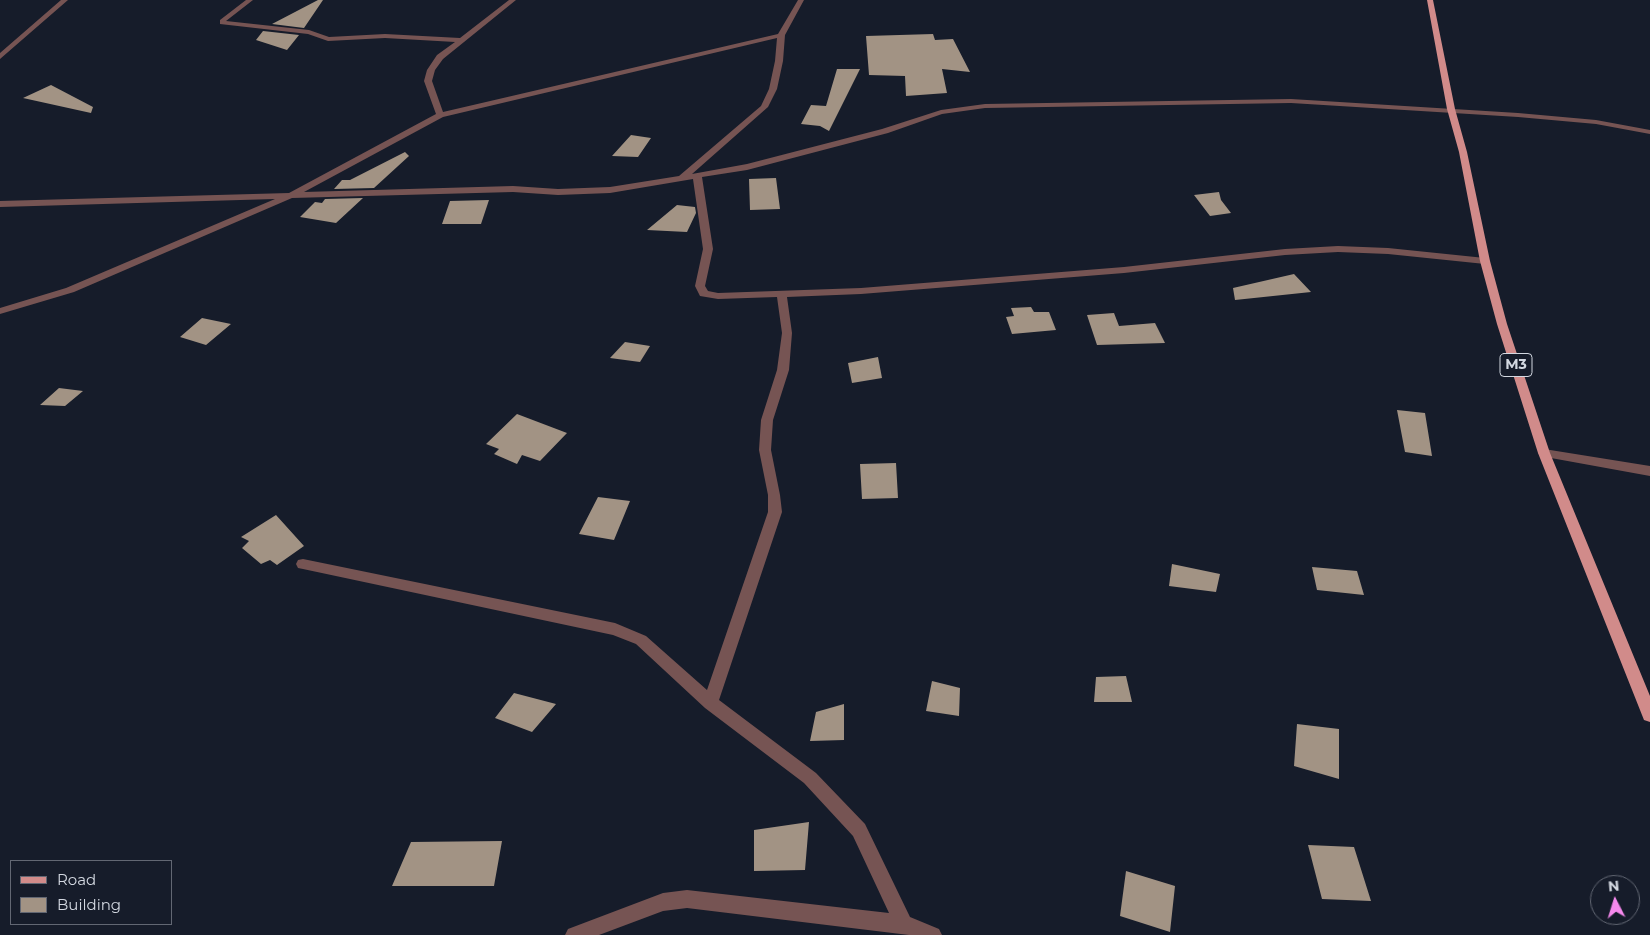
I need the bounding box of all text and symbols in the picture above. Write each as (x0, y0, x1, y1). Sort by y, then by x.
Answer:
road number: M3 (1500, 354, 1532, 376)
legend (10, 860, 172, 925)
text: Road (57, 870, 96, 889)
north arrow (1590, 875, 1640, 925)
text: N (1607, 877, 1620, 896)
text: Building (57, 895, 121, 914)

